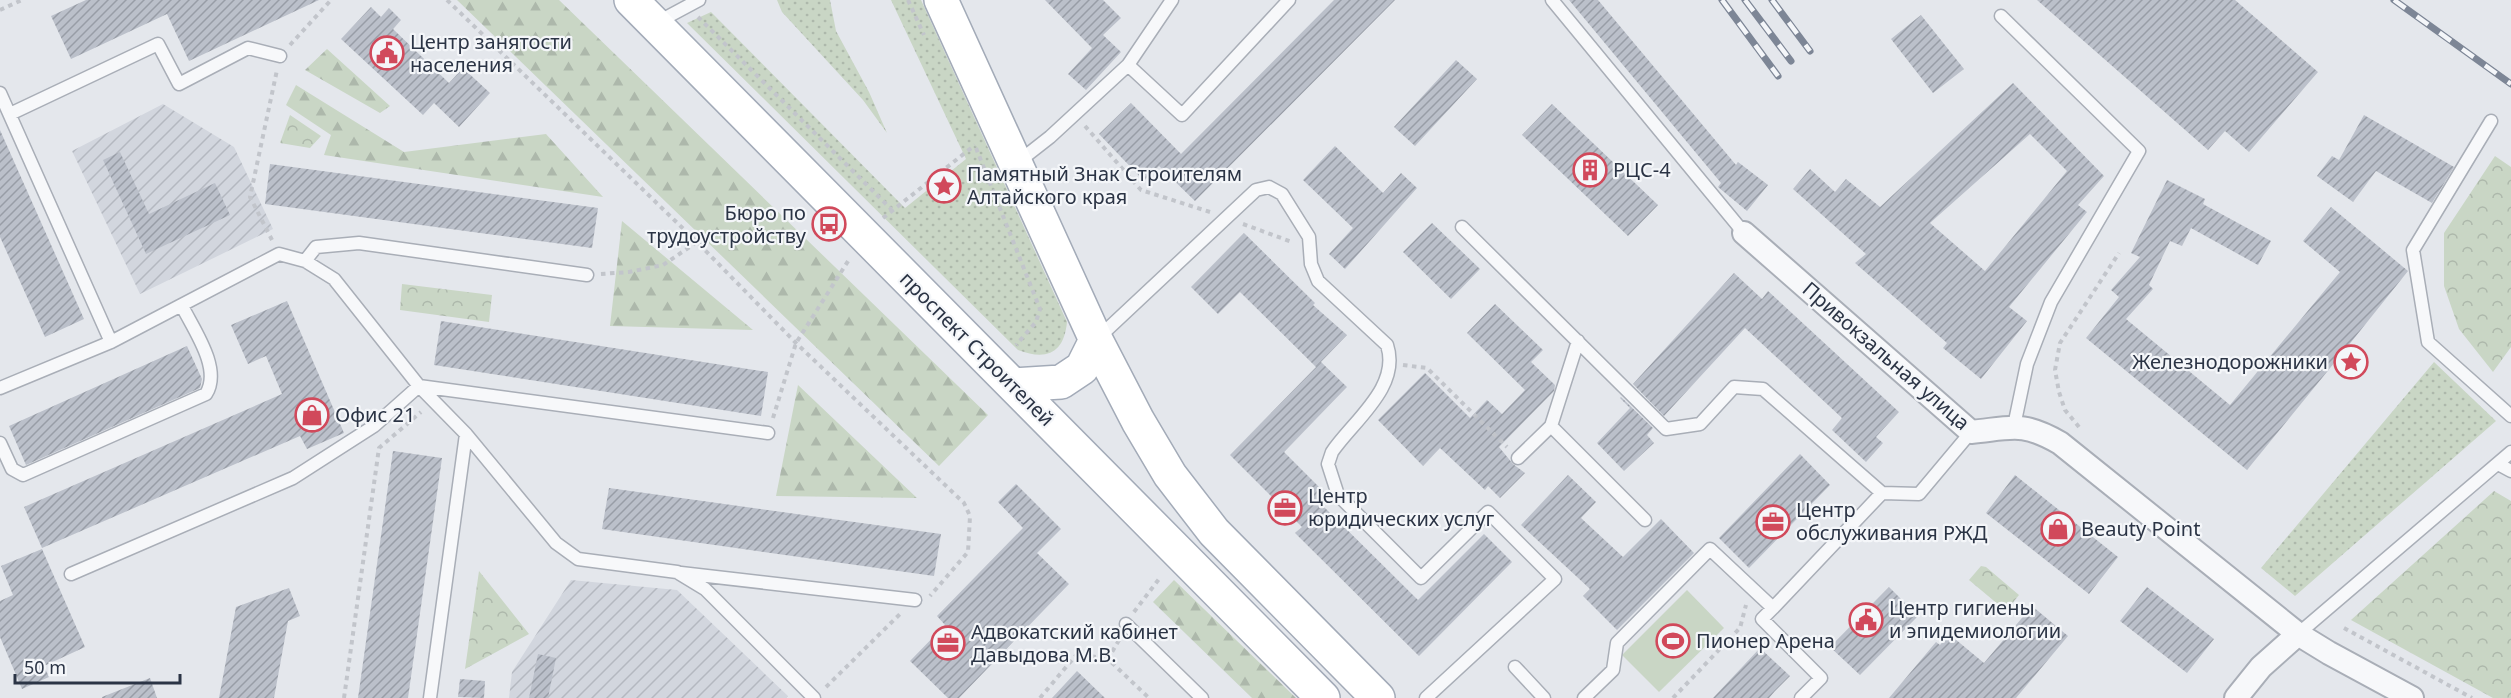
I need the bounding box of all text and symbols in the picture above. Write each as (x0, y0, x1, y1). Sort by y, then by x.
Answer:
place label: Центр занятости населения (410, 28, 572, 78)
public building icon: Центр занятости населения (369, 35, 405, 71)
building icon: РЦС-4 (1572, 152, 1608, 188)
place label: РЦС-4 (1613, 156, 1671, 183)
place label: Памятный Знак Строителям Алтайского края (967, 160, 1242, 210)
place icon: Памятный Знак Строителям Алтайского края (926, 168, 962, 204)
place label: Бюро по трудоустройству (647, 199, 807, 249)
bus stop icon: Бюро по трудоустройству (811, 206, 847, 242)
street label: проспект Строителей (894, 266, 1060, 432)
street label: Привокзальная улица (1797, 275, 1976, 436)
place icon: Железнодорожники (2333, 344, 2369, 380)
place label: Железнодорожники (2132, 348, 2328, 375)
shop icon: Офис 21 (294, 397, 330, 433)
place label: Офис 21 (335, 401, 415, 428)
place label: Центр юридических услуг (1308, 482, 1495, 532)
office icon: Центр юридических услуг (1267, 490, 1303, 526)
place label: Центр обслуживания РЖД (1796, 496, 1988, 546)
office icon: Центр обслуживания РЖД (1755, 504, 1791, 540)
shop icon: Beauty Point (2040, 511, 2076, 547)
place label: Beauty Point (2081, 515, 2200, 542)
place label: Центр гигиены и эпидемиологии (1889, 594, 2061, 644)
public building icon: Центр гигиены и эпидемиологии (1848, 602, 1884, 638)
place label: Адвокатский кабинет Давыдова М.В. (971, 618, 1178, 668)
sports icon: Пионер Арена (1655, 623, 1691, 659)
office icon: Адвокатский кабинет Давыдова М.В. (930, 625, 966, 661)
place label: Пионер Арена (1696, 627, 1835, 654)
scale bar (15, 647, 180, 685)
text: 50 m (24, 655, 66, 679)

